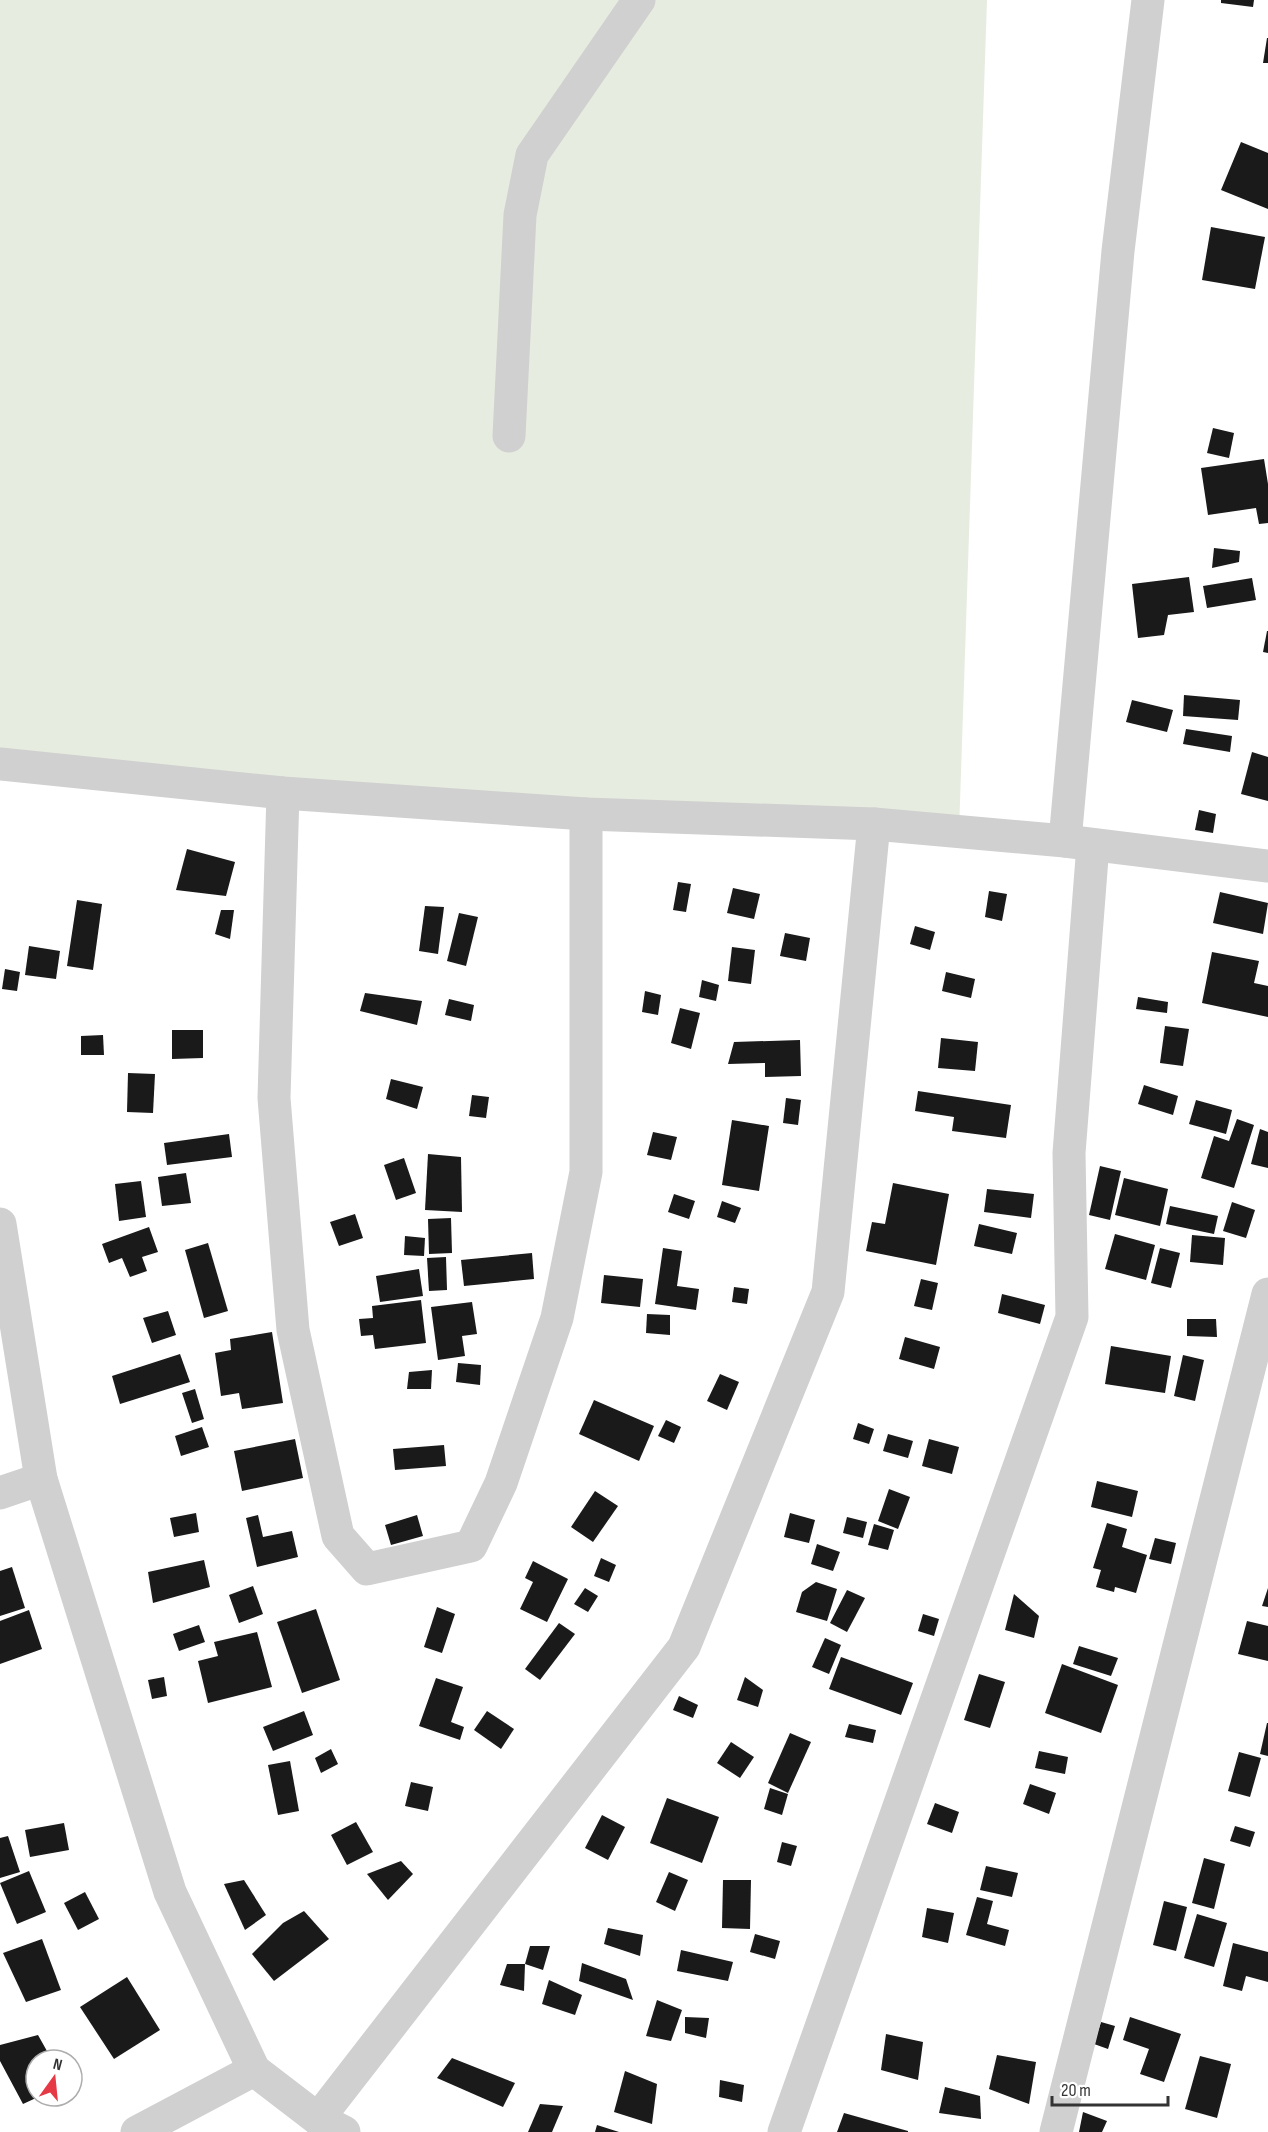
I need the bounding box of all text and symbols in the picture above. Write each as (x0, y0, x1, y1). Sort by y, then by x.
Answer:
north arrow (24, 2048, 84, 2108)
text: N (51, 2055, 64, 2075)
scale bar (1052, 2069, 1168, 2107)
text: 20 m (1061, 2080, 1091, 2101)

